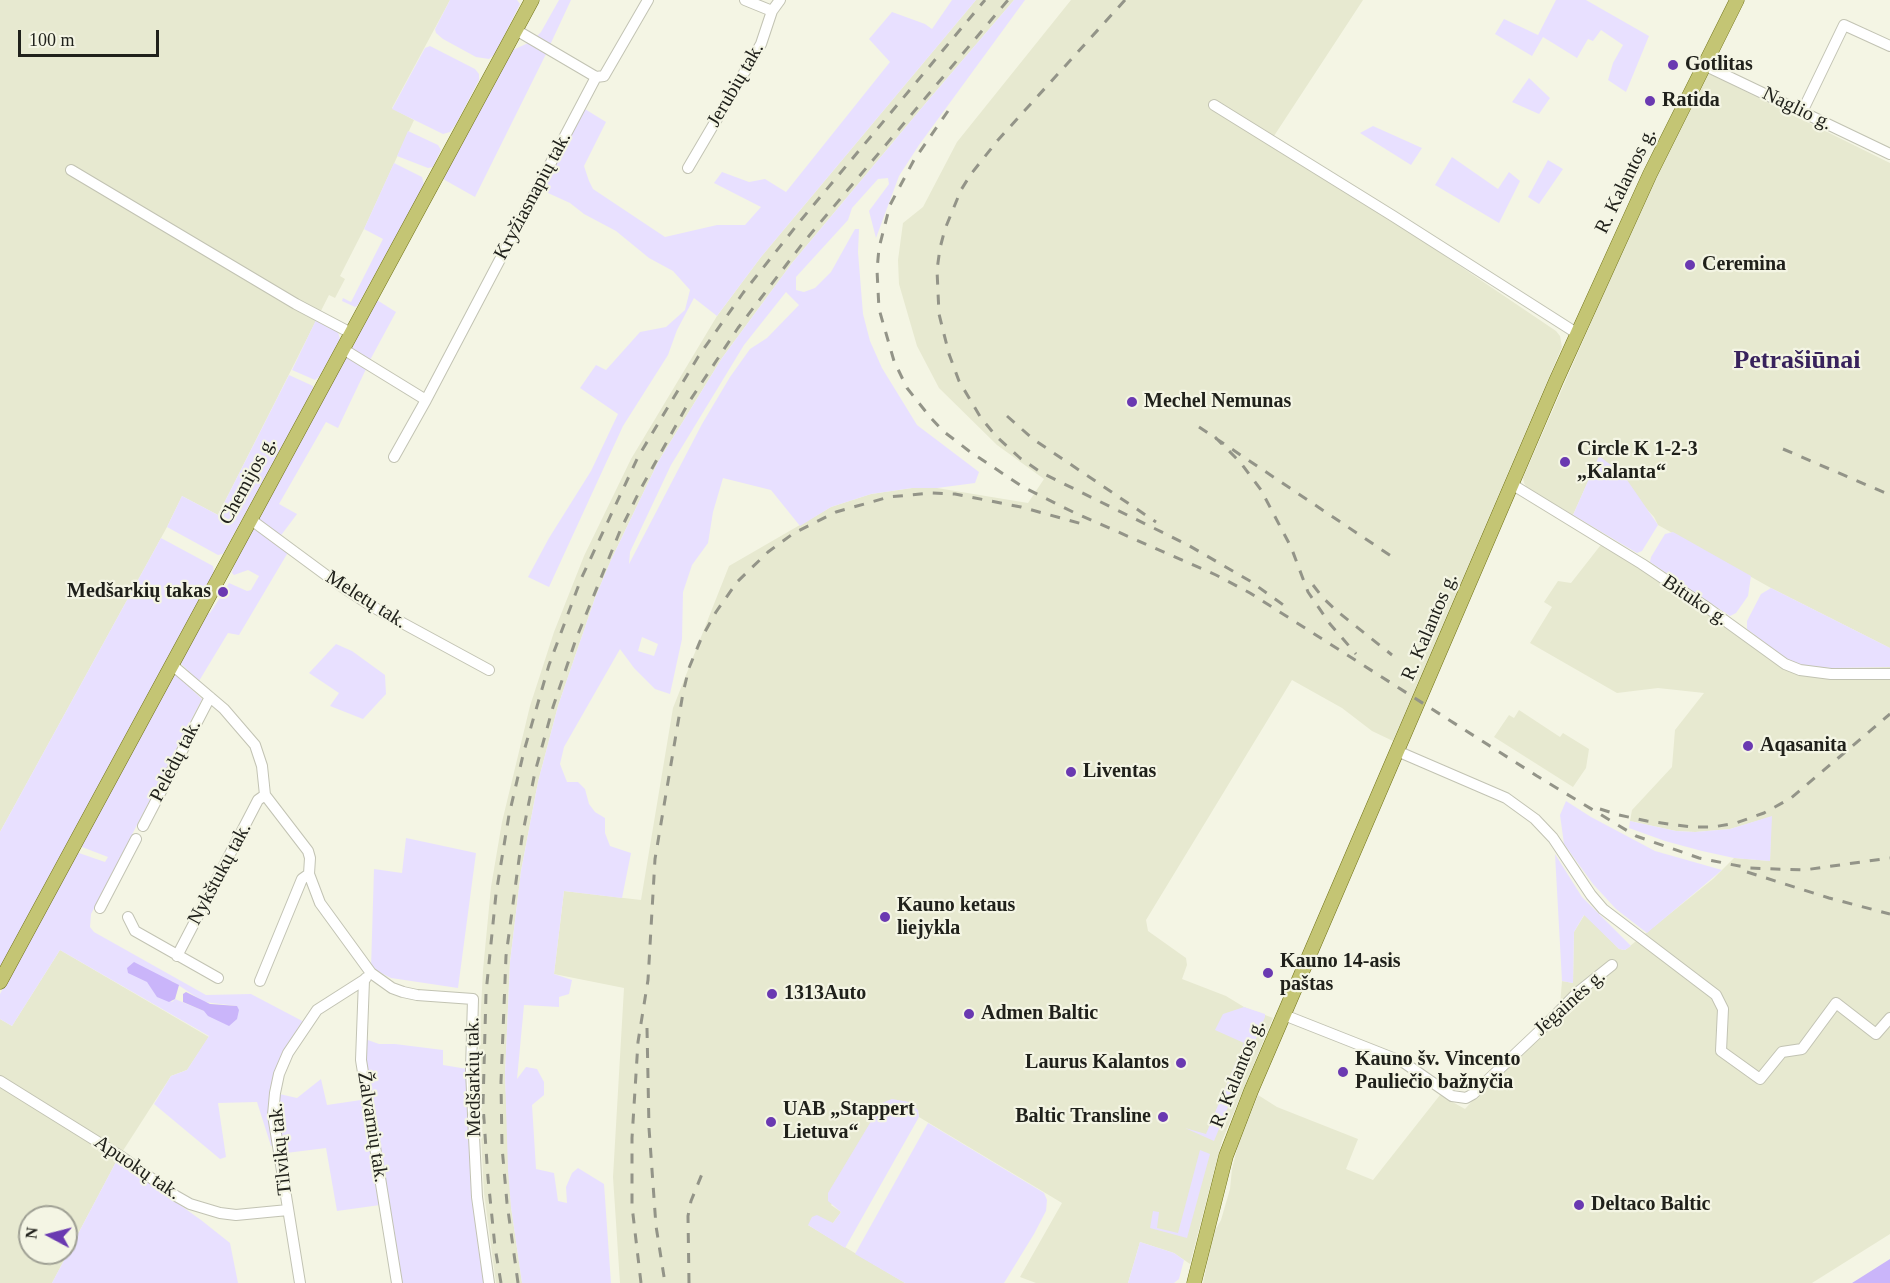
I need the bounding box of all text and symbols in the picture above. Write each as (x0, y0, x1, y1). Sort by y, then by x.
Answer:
scale bar (21, 18, 162, 56)
text: 100 m (29, 30, 75, 50)
street label: Jerubių tak. (702, 39, 770, 131)
place label: Gotlitas (1685, 53, 1753, 77)
marker: Gotlitas (1666, 58, 1680, 72)
street label: Naglio g. (1758, 82, 1836, 136)
place label: Ratida (1662, 89, 1720, 113)
marker: Ratida (1643, 94, 1657, 108)
street label: R. Kalantos g. (1590, 124, 1662, 238)
street label: Kryžiasnapių tak. (489, 128, 577, 264)
place label: Ceremina (1702, 253, 1786, 277)
marker: Ceremina (1683, 258, 1697, 272)
district label: Petrašiūnai (1733, 345, 1861, 377)
place label: Mechel Nemunas (1144, 390, 1291, 414)
marker: Mechel Nemunas (1125, 395, 1139, 409)
street label: Chemijos g. (214, 433, 282, 529)
place label: Circle K 1-2-3 „Kalanta“ (1577, 438, 1698, 485)
marker: Circle K 1-2-3 „Kalanta“ (1558, 455, 1572, 469)
street label: Meletų tak. (321, 566, 411, 634)
street label: R. Kalantos g. (1397, 570, 1463, 684)
street label: Bituko g. (1657, 570, 1733, 632)
place label: Medšarkių takas (67, 580, 211, 604)
marker: Medšarkių takas (216, 585, 230, 599)
street label: Pelėdų tak. (145, 716, 207, 806)
place label: Aqasanita (1760, 734, 1847, 758)
marker: Aqasanita (1741, 739, 1755, 753)
place label: Liventas (1083, 760, 1156, 784)
marker: Liventas (1064, 765, 1078, 779)
street label: Nykštukų tak. (183, 819, 257, 929)
place label: Kauno ketaus liejykla (897, 894, 1015, 941)
marker: Kauno ketaus liejykla (878, 910, 892, 924)
place label: Kauno 14-asis paštas (1280, 950, 1401, 997)
street label: Jėgainės g. (1529, 965, 1611, 1041)
marker: Kauno 14-asis paštas (1261, 966, 1275, 980)
place label: 1313Auto (784, 982, 866, 1006)
marker: 1313Auto (765, 987, 779, 1001)
place label: Admen Baltic (981, 1002, 1098, 1026)
marker: Admen Baltic (962, 1007, 976, 1021)
street label: R. Kalantos g. (1205, 1016, 1271, 1132)
street label: Medšarkių tak. (461, 1017, 487, 1137)
place label: Kauno šv. Vincento Pauliečio bažnyčia (1355, 1048, 1520, 1095)
place label: Laurus Kalantos (1025, 1051, 1169, 1075)
marker: Laurus Kalantos (1174, 1056, 1188, 1070)
marker: Kauno šv. Vincento Pauliečio bažnyčia (1336, 1065, 1350, 1079)
street label: Žalvarnių tak. (351, 1070, 393, 1184)
place label: UAB „Stappert Lietuva“ (783, 1098, 915, 1145)
street label: Tilvikų tak. (264, 1102, 298, 1196)
place label: Baltic Transline (1015, 1105, 1151, 1129)
marker: Baltic Transline (1156, 1110, 1170, 1124)
marker: UAB „Stappert Lietuva“ (764, 1115, 778, 1129)
street label: Apuokų tak. (89, 1130, 185, 1206)
place label: Deltaco Baltic (1591, 1193, 1710, 1217)
marker: Deltaco Baltic (1572, 1198, 1586, 1212)
north arrow (18, 1205, 78, 1265)
text: N (22, 1226, 41, 1240)

